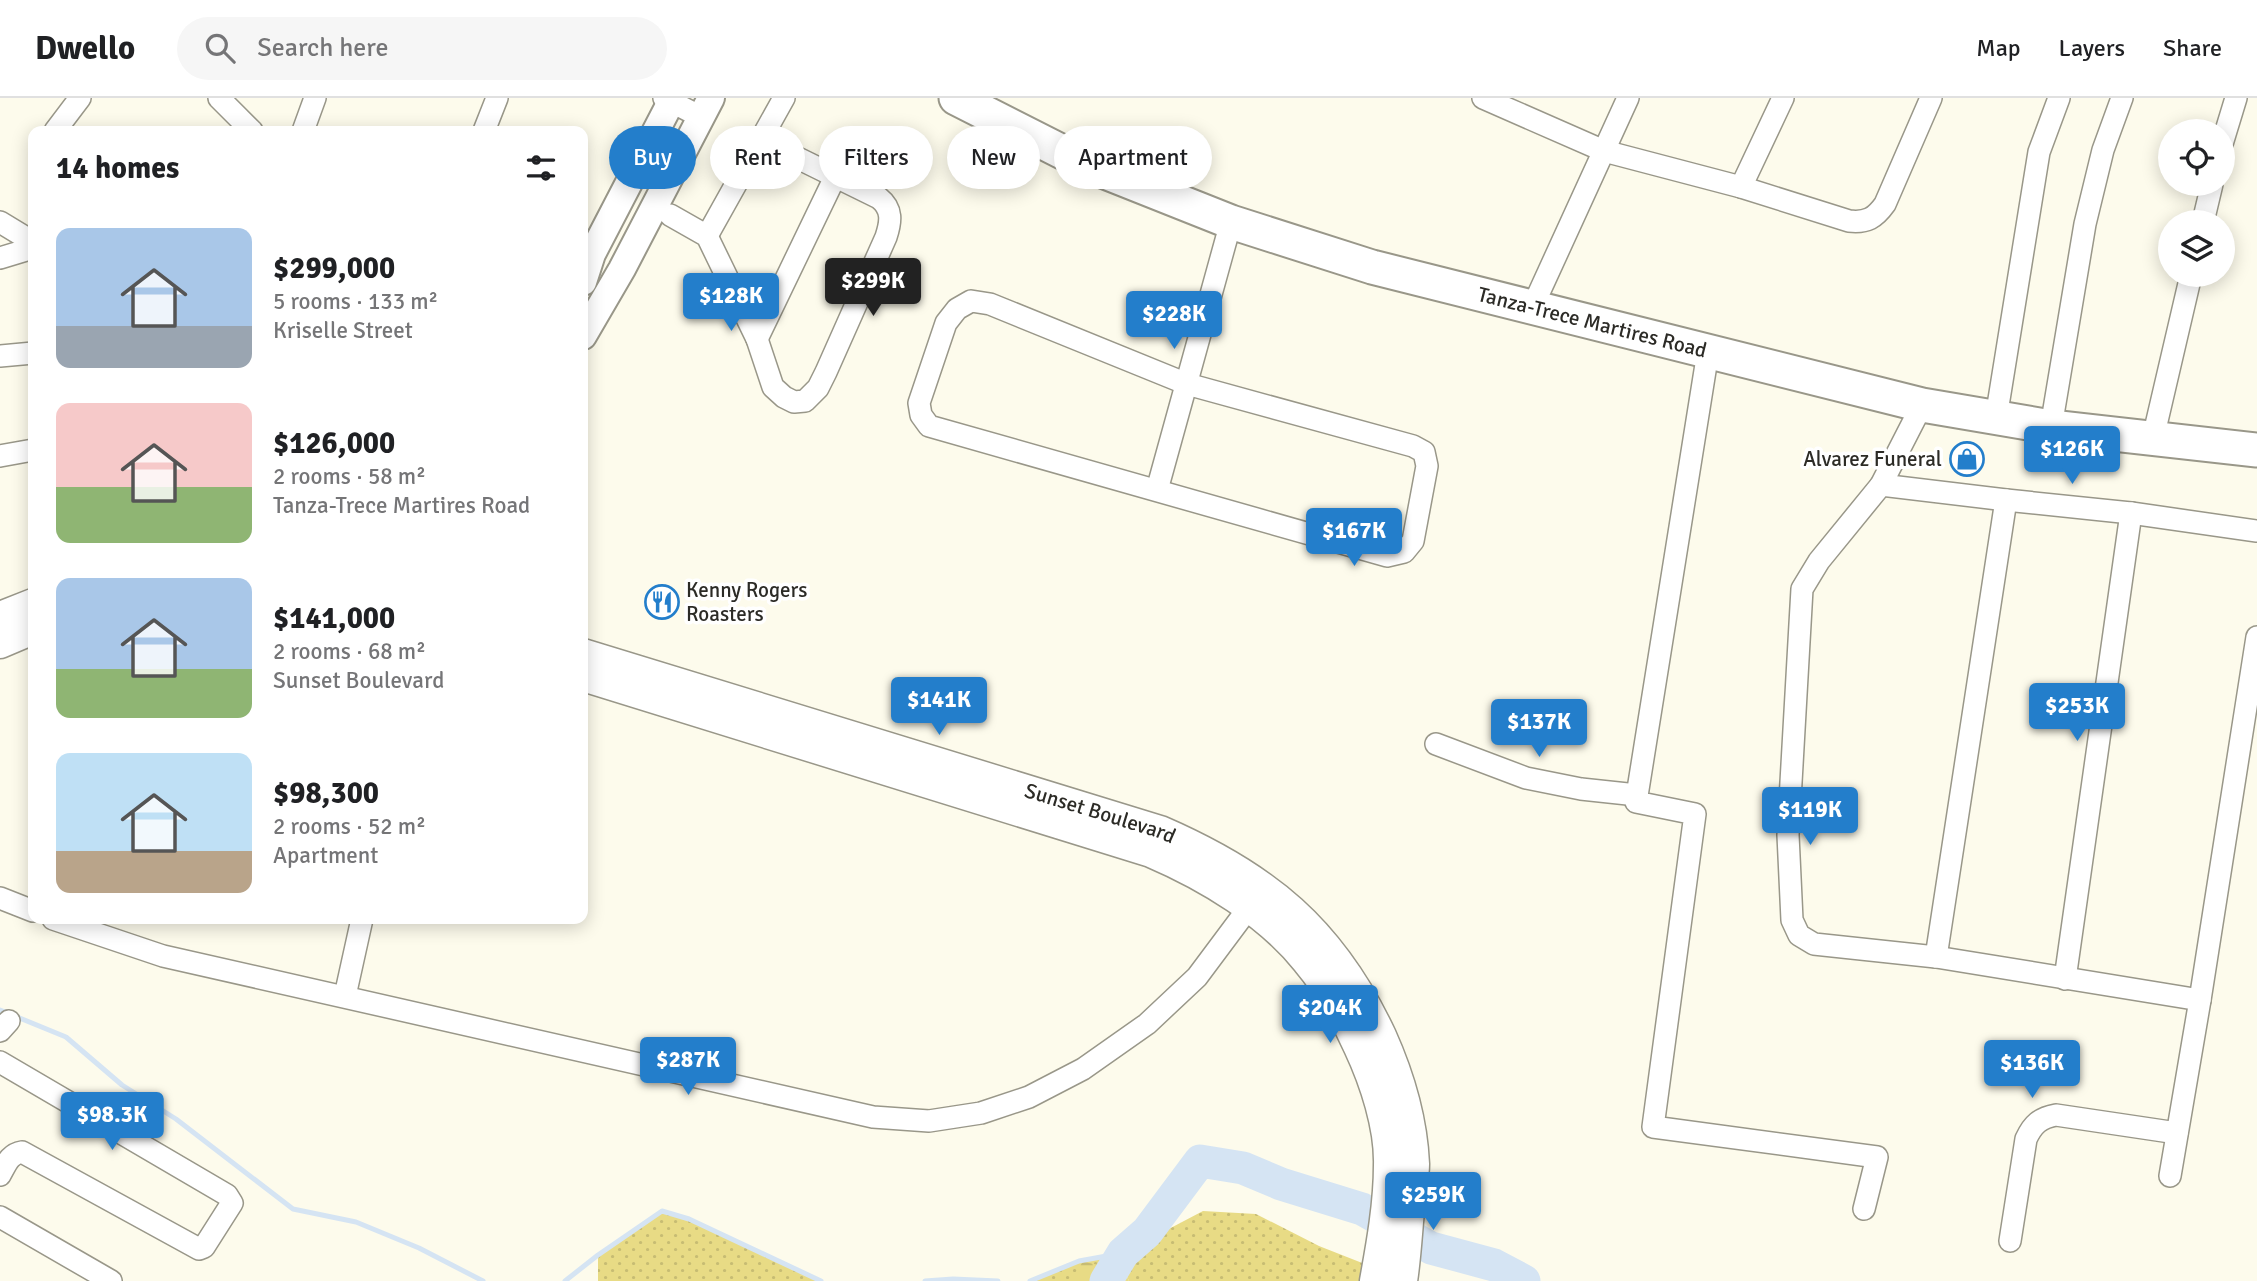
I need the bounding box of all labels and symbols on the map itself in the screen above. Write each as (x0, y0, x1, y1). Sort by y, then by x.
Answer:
pin: $299K (824, 258, 922, 318)
pin: $128K (682, 274, 780, 333)
street label: Tanza-Trece Martires Road (1475, 281, 1709, 363)
pin: $228K (1125, 292, 1223, 351)
pin: $126K (2023, 426, 2121, 486)
shop icon: Alvarez Funeral (1948, 440, 1986, 478)
place label: Alvarez Funeral (1803, 446, 1942, 472)
pin: $167K (1305, 508, 1403, 568)
place label: Kenny Rogers Roasters (686, 577, 807, 627)
restaurant icon: Kenny Rogers Roasters (643, 583, 681, 621)
pin: $141K (890, 678, 988, 737)
pin: $253K (2028, 684, 2126, 743)
pin: $137K (1490, 700, 1588, 759)
street label: Sunset Boulevard (1022, 777, 1180, 849)
pin: $119K (1761, 788, 1859, 847)
pin: $204K (1281, 986, 1379, 1045)
pin: $287K (639, 1038, 737, 1097)
pin: $136K (1983, 1040, 2081, 1100)
pin: $98.3K (55, 1093, 169, 1152)
pin: $259K (1384, 1172, 1482, 1232)

